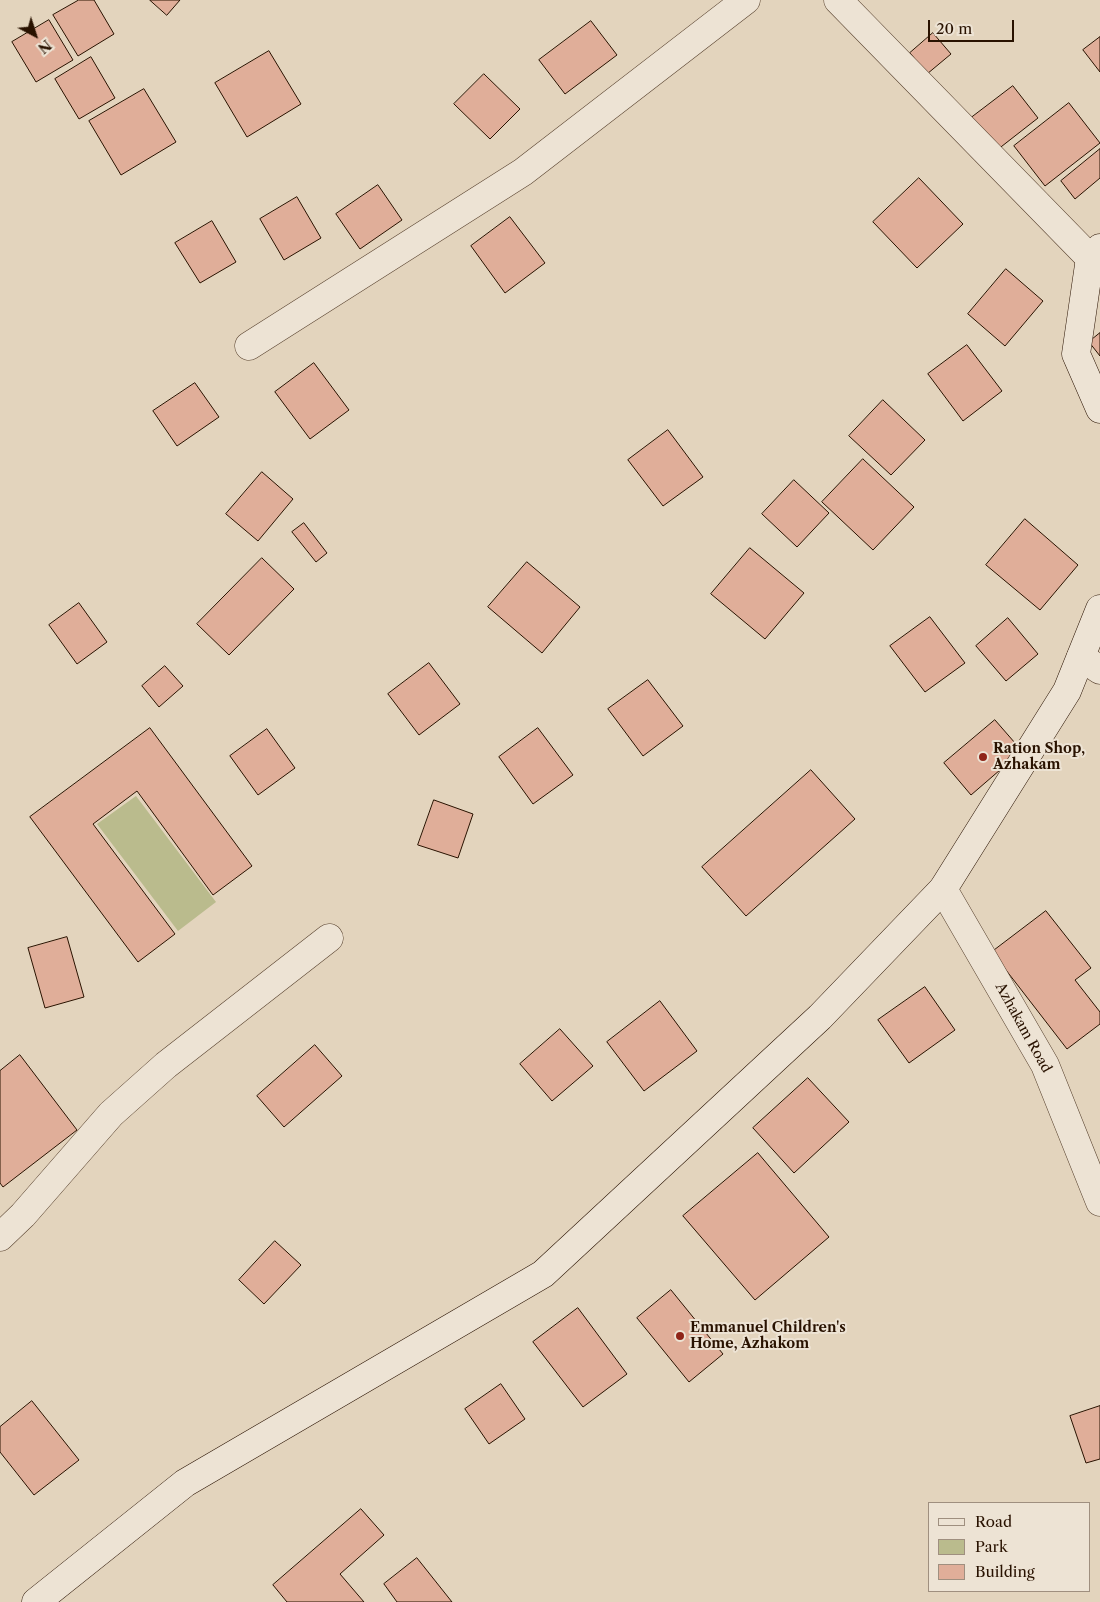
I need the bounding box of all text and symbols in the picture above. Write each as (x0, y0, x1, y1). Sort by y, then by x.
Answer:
north arrow (10, 10, 60, 60)
scale bar (930, 10, 1016, 42)
text: 20 m (936, 19, 972, 38)
text: N (34, 36, 55, 57)
place label: Ration Shop, Azhakam (993, 741, 1085, 774)
marker: Ration Shop, Azhakam (977, 751, 989, 763)
street label: Azhakam Road (991, 980, 1055, 1076)
place label: Emmanuel Children's Home, Azhakom (690, 1320, 846, 1352)
marker: Emmanuel Children's Home, Azhakom (674, 1330, 686, 1342)
legend (928, 1502, 1090, 1592)
text: Road (975, 1512, 1012, 1531)
text: Park (975, 1537, 1008, 1556)
text: Building (975, 1562, 1035, 1581)

